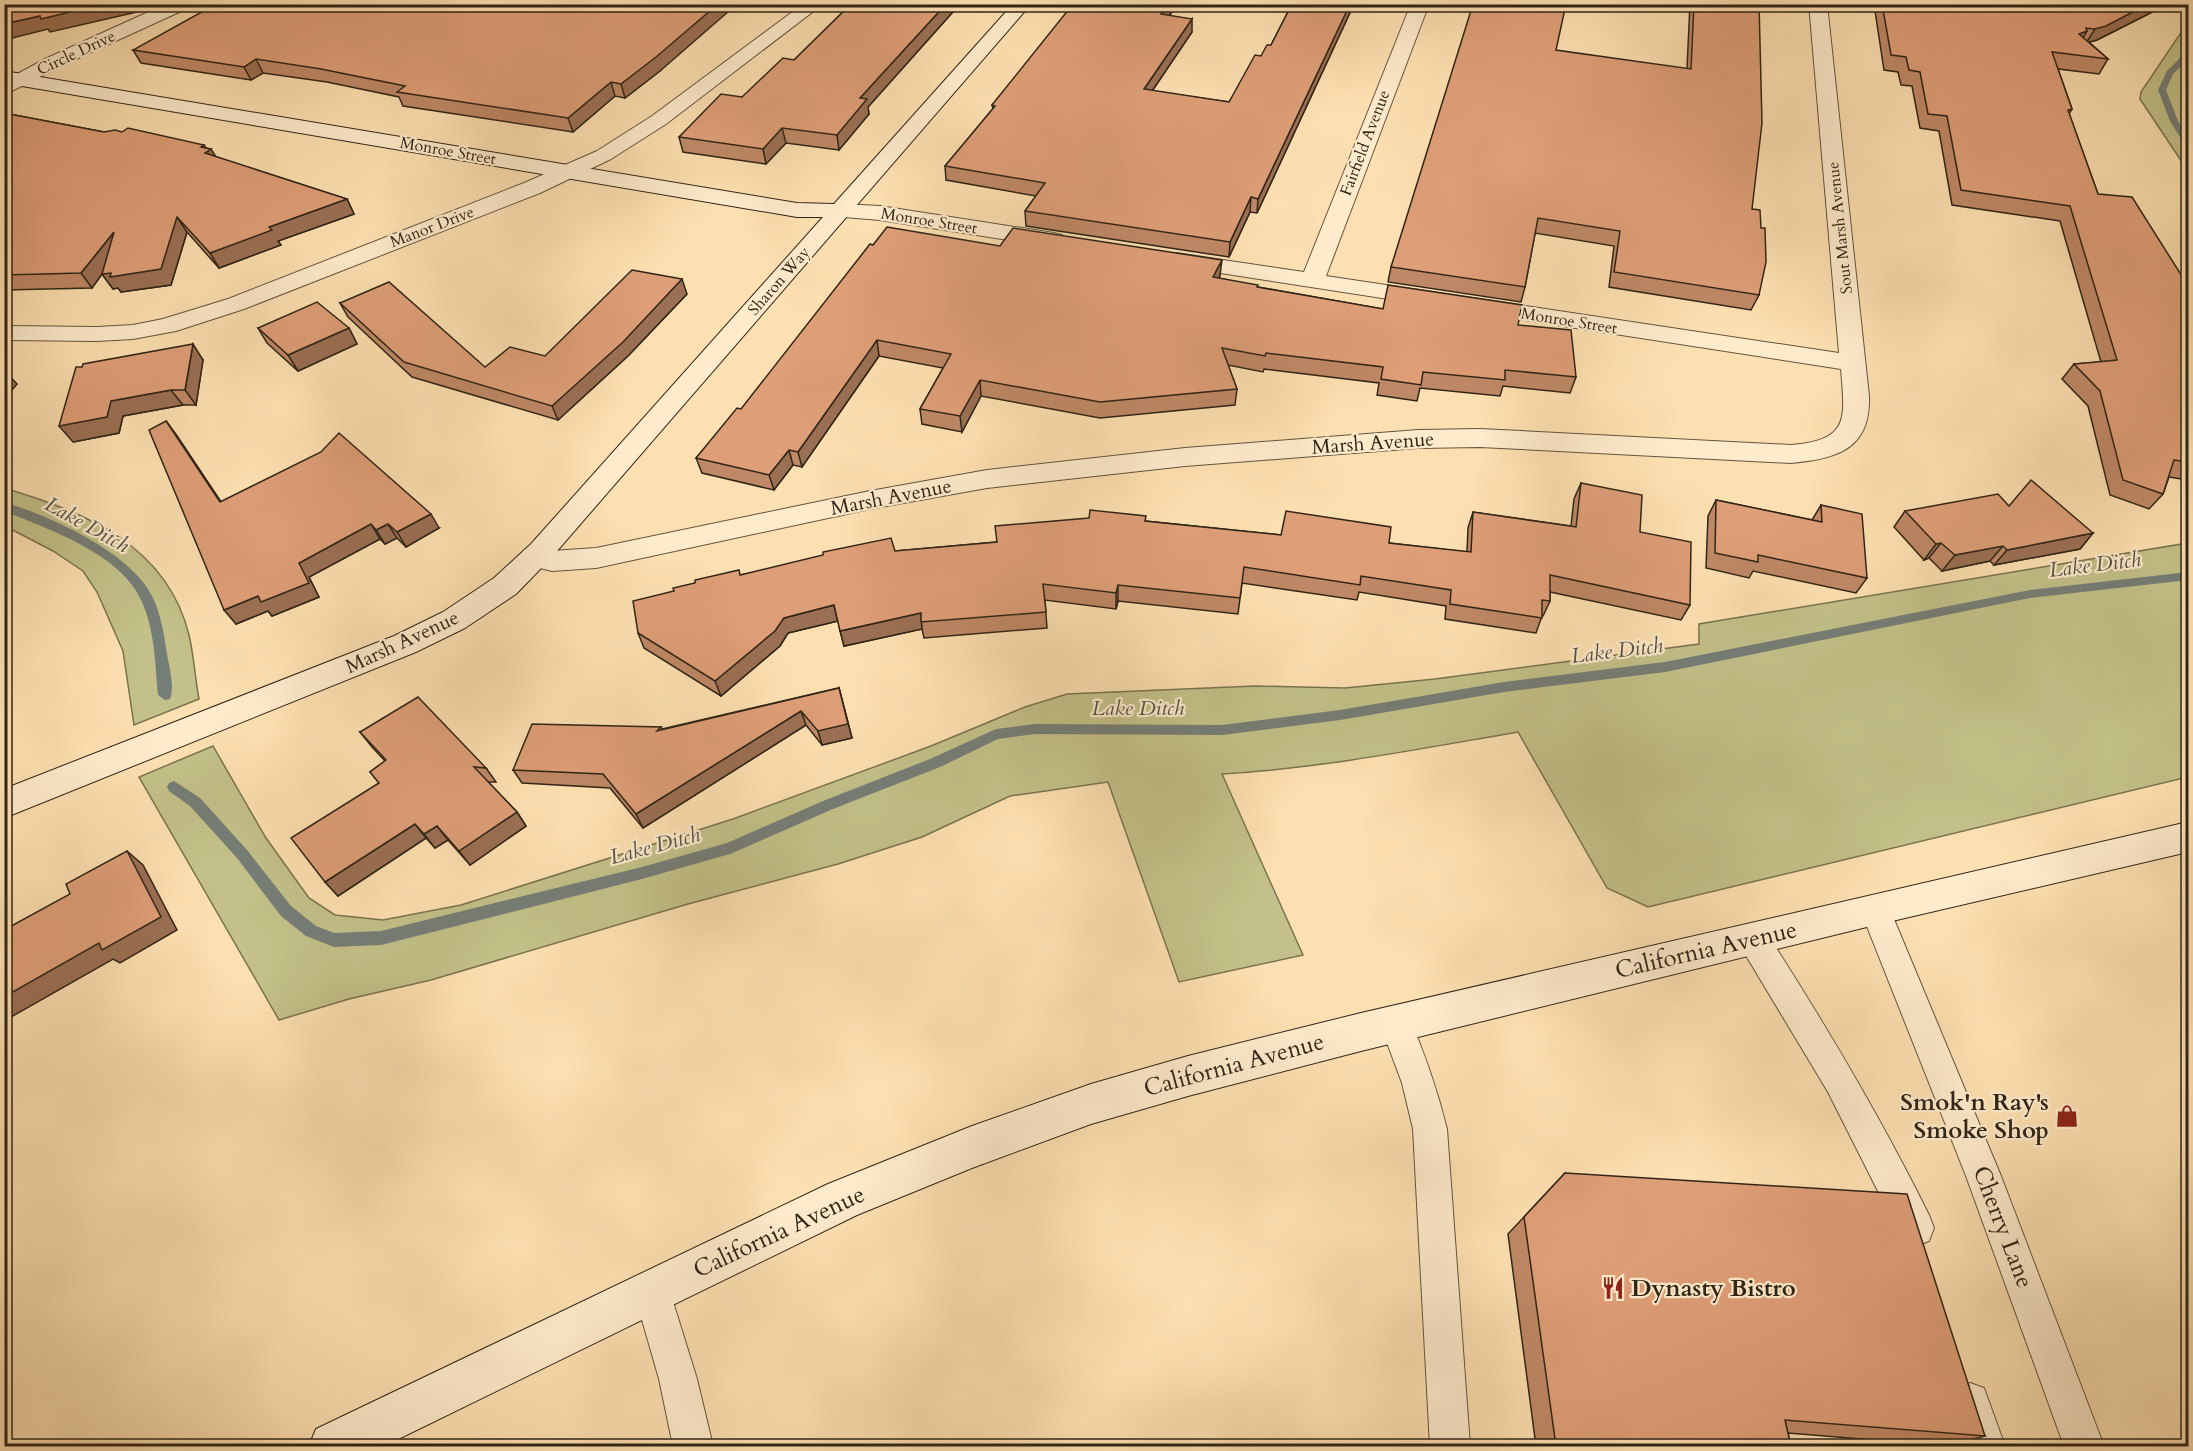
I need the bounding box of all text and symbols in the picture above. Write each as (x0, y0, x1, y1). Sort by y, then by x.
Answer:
street label: Circle Drive (33, 25, 119, 81)
street label: Fairfield Avenue (1335, 87, 1395, 199)
street label: Monroe Street (398, 132, 498, 170)
street label: Sout Marsh Avenue (1822, 161, 1858, 295)
street label: Manor Drive (387, 201, 477, 253)
street label: Monroe Street (879, 203, 979, 239)
street label: Sharon Way (743, 241, 815, 320)
street label: Monroe Street (1519, 303, 1619, 339)
street label: Marsh Avenue (1311, 425, 1435, 461)
street label: Marsh Avenue (828, 472, 954, 522)
water label: Lake Ditch (40, 490, 134, 560)
water label: Lake Ditch (2047, 545, 2143, 585)
street label: Marsh Avenue (341, 604, 463, 680)
water label: Lake Ditch (1569, 631, 1665, 671)
water label: Lake Ditch (1092, 694, 1184, 723)
water label: Lake Ditch (607, 820, 703, 872)
street label: California Avenue (1612, 913, 1800, 987)
street label: California Avenue (1140, 1025, 1328, 1105)
place label: Smok'n Ray's Smoke Shop (1900, 1086, 2049, 1147)
shop icon: Smok'n Ray's Smoke Shop (2054, 1103, 2080, 1129)
street label: Cherry Lane (1965, 1161, 2041, 1293)
street label: California Avenue (688, 1178, 870, 1286)
place label: Dynasty Bistro (1631, 1272, 1796, 1305)
restaurant icon: Dynasty Bistro (1600, 1275, 1626, 1301)

